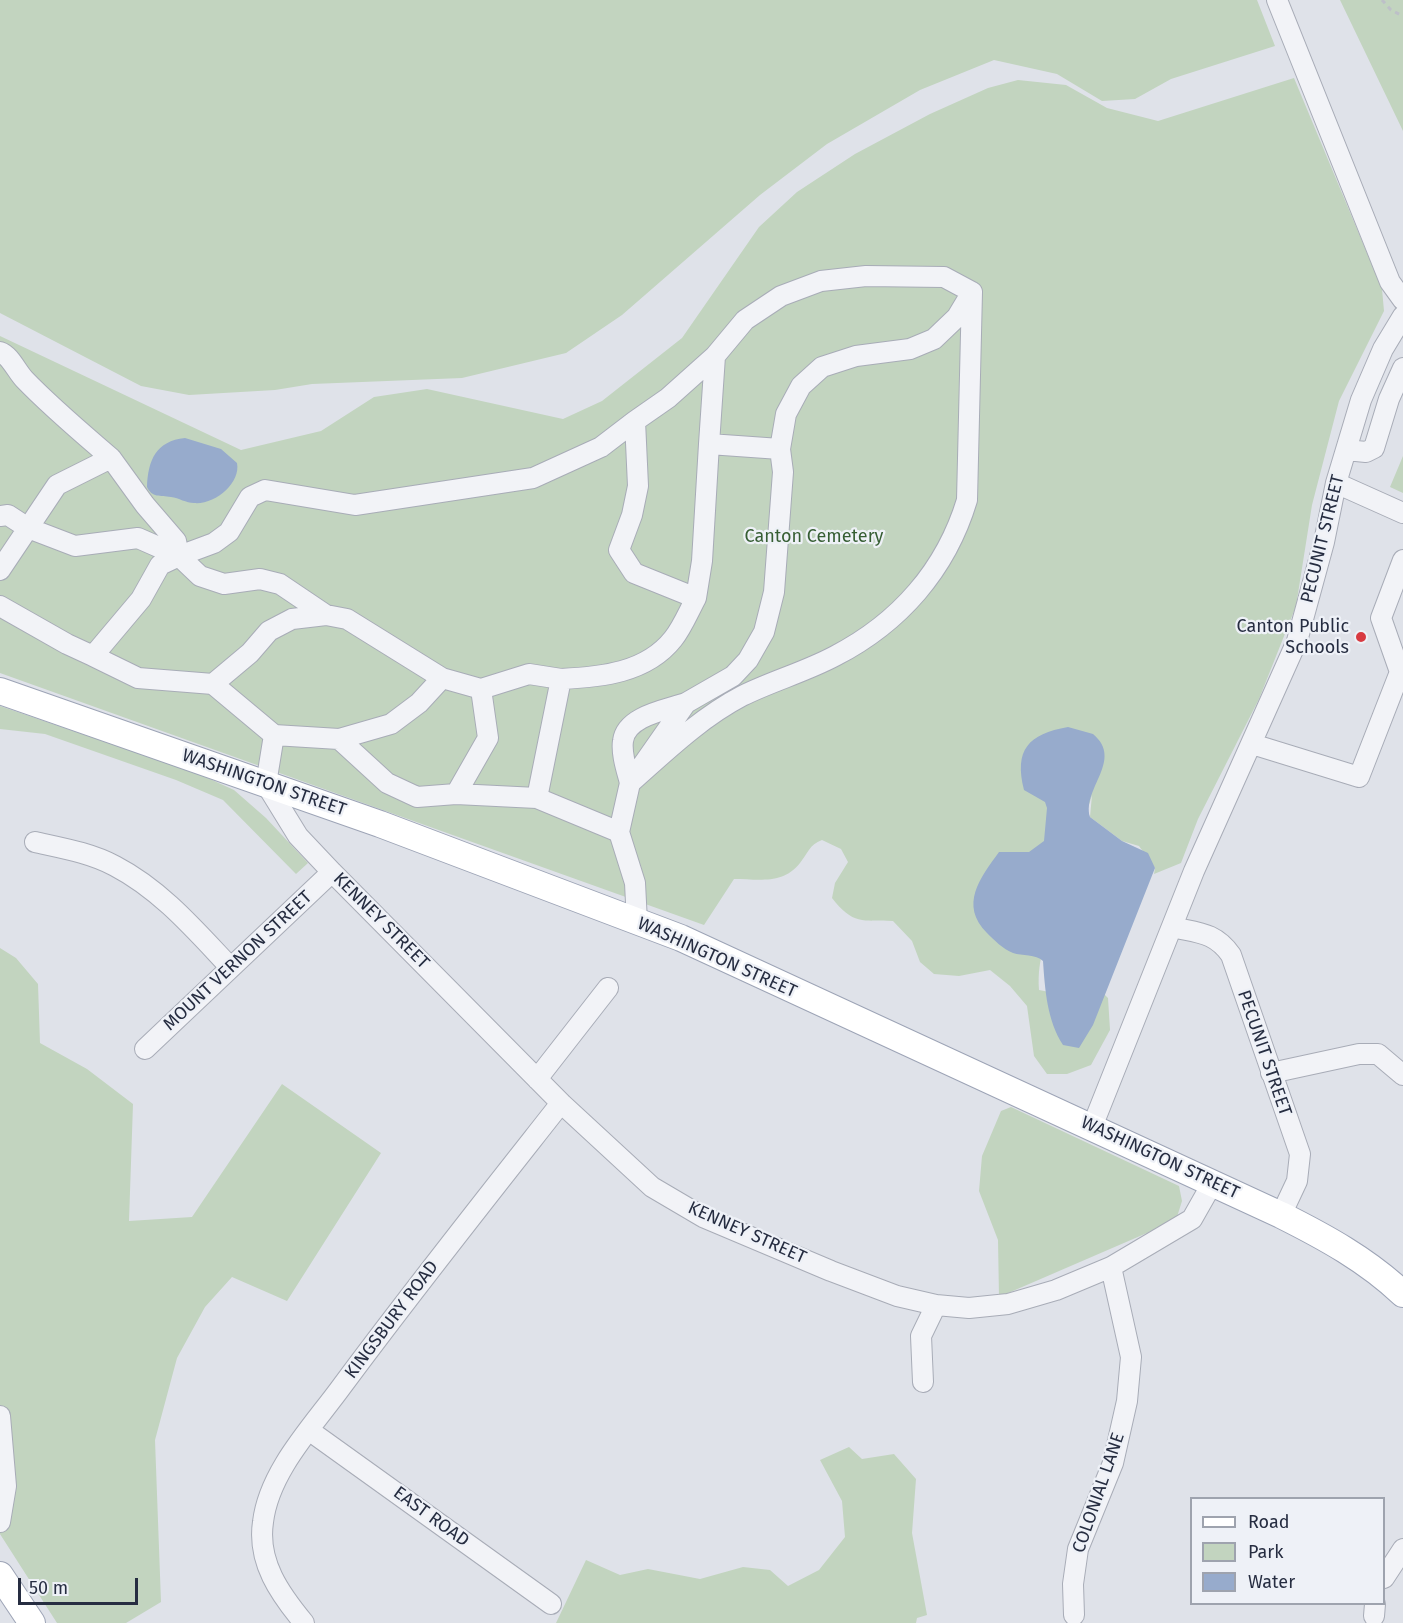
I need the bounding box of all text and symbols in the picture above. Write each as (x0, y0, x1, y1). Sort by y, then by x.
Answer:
street label: PECUNIT STREET (1297, 473, 1349, 605)
park label: Canton Cemetery (745, 526, 883, 548)
place label: Canton Public Schools (1237, 616, 1349, 658)
marker: Canton Public Schools (1354, 630, 1368, 644)
street label: WASHINGTON STREET (179, 745, 349, 821)
street label: KENNEY STREET (328, 868, 434, 974)
street label: MOUNT VERNON STREET (159, 887, 317, 1035)
street label: WASHINGTON STREET (634, 913, 800, 1003)
street label: PECUNIT STREET (1232, 987, 1296, 1119)
street label: WASHINGTON STREET (1077, 1112, 1243, 1204)
street label: KENNEY STREET (685, 1197, 809, 1269)
street label: KINGSBURY ROAD (341, 1257, 443, 1383)
street label: COLONIAL LANE (1068, 1430, 1130, 1556)
street label: EAST ROAD (389, 1482, 473, 1552)
legend (1190, 1497, 1385, 1605)
text: Road (1248, 1511, 1290, 1533)
text: Park (1248, 1541, 1283, 1563)
scale bar (21, 1566, 141, 1604)
text: Water (1248, 1571, 1295, 1593)
text: 50 m (29, 1577, 68, 1599)

